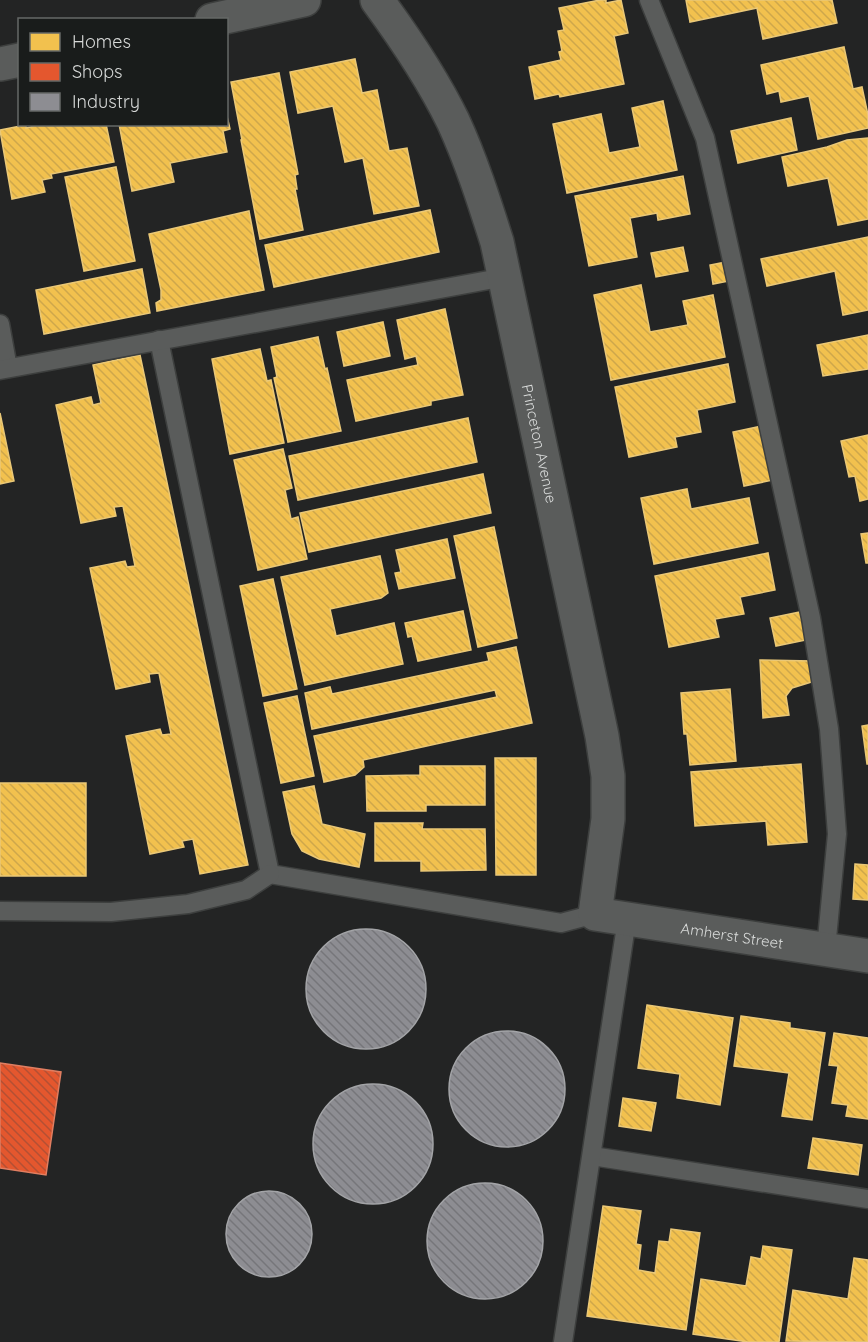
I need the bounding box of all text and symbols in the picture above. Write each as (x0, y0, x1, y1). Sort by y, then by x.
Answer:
legend (18, 18, 228, 126)
text: Homes (72, 30, 131, 53)
text: Shops (72, 60, 123, 83)
text: Industry (72, 90, 140, 113)
street label: Princeton Avenue (518, 382, 562, 505)
street label: Amherst Street (680, 918, 785, 952)

